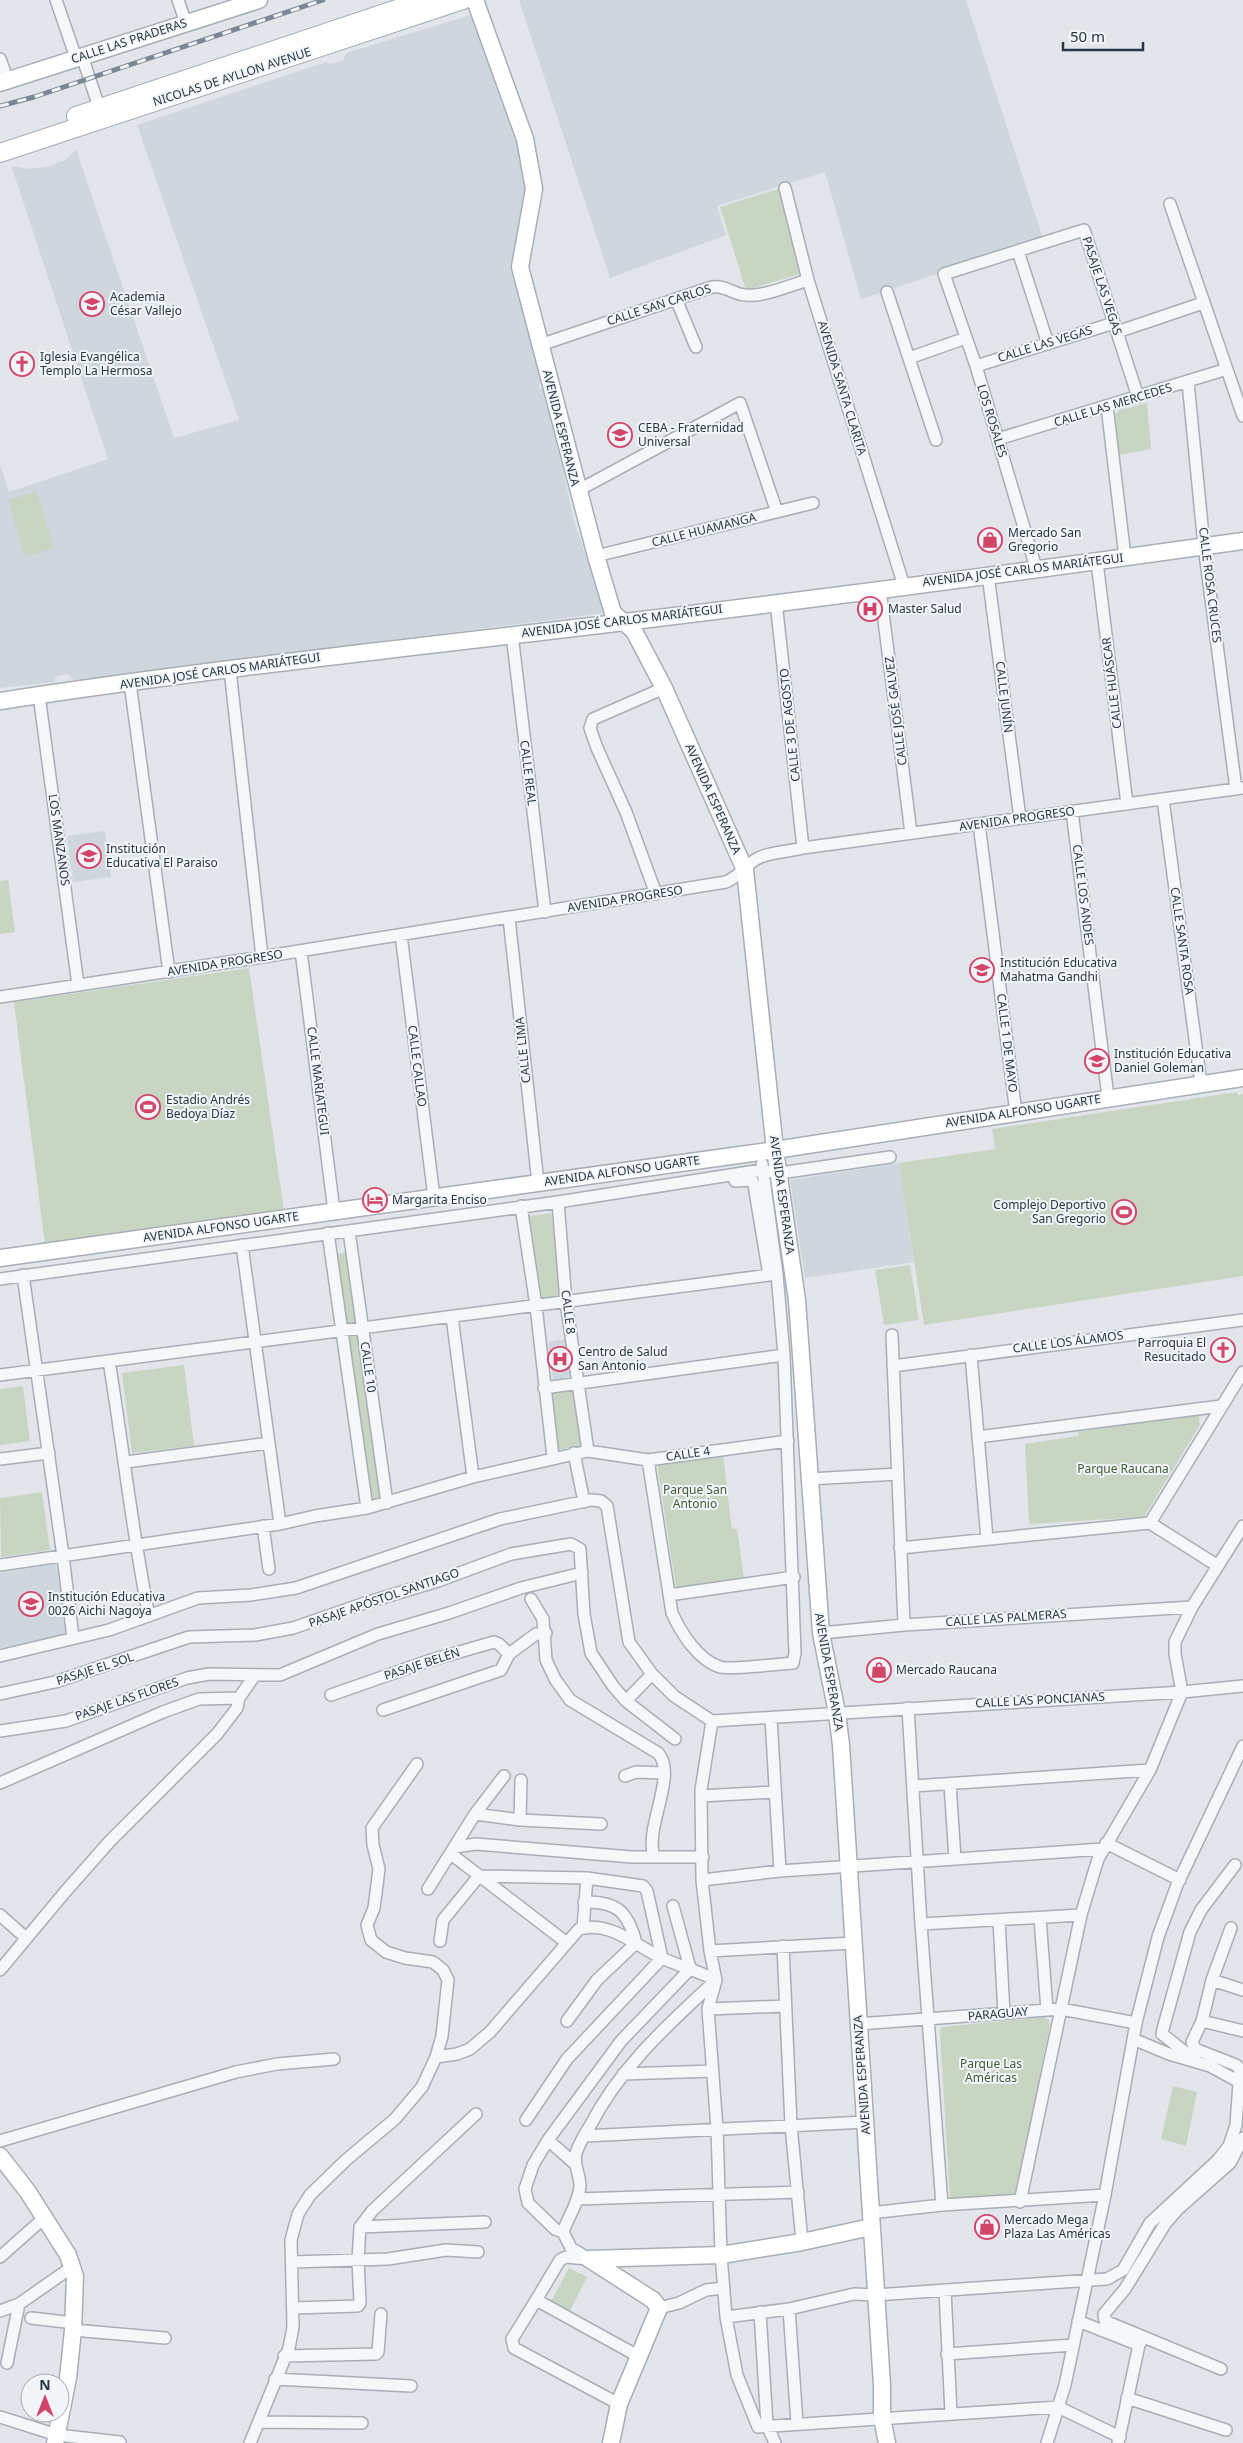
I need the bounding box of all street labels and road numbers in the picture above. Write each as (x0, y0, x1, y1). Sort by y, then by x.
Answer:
street label: CALLE LAS PRADERAS (69, 14, 189, 67)
street label: NICOLAS DE AYLLON AVENUE (151, 43, 313, 110)
street label: PASAJE LAS VEGAS (1079, 234, 1127, 338)
street label: CALLE SAN CARLOS (604, 279, 714, 329)
street label: AVENIDA SANTA CLARITA (814, 318, 871, 458)
street label: CALLE LAS VEGAS (995, 321, 1095, 366)
street label: AVENIDA ESPERANZA (539, 368, 584, 488)
street label: CALLE LAS MERCEDES (1052, 378, 1174, 431)
street label: LOS ROSALES (973, 382, 1012, 460)
street label: CALLE HUAMANGA (650, 508, 758, 551)
street label: CALLE ROSA CRUCES (1195, 526, 1226, 644)
street label: AVENIDA JOSÉ CARLOS MARIÁTEGUI (922, 549, 1124, 590)
street label: AVENIDA JOSÉ CARLOS MARIÁTEGUI (521, 600, 723, 641)
street label: CALLE HUÁSCAR (1097, 636, 1126, 730)
street label: AVENIDA JOSÉ CARLOS MARIÁTEGUI (119, 648, 321, 693)
street label: CALLE JOSÉ GALVEZ (880, 655, 911, 767)
street label: CALLE JUNÍN (992, 660, 1017, 734)
street label: CALLE 3 DE AGOSTO (775, 667, 804, 783)
street label: CALLE REAL (516, 739, 541, 807)
street label: AVENIDA ESPERANZA (681, 741, 746, 857)
street label: LOS MANZANOS (45, 793, 74, 887)
street label: AVENIDA PROGRESO (958, 802, 1076, 835)
street label: CALLE LOS ANDES (1069, 844, 1098, 947)
street label: AVENIDA PROGRESO (566, 881, 684, 916)
street label: CALLE SANTA ROSA (1167, 886, 1199, 996)
street label: AVENIDA PROGRESO (166, 945, 284, 980)
street label: CALLE 1 DE MAYO (993, 992, 1022, 1094)
street label: CALLE LIMA (511, 1016, 534, 1084)
street label: CALLE CALLAO (404, 1024, 431, 1108)
street label: CALLE MARIATEGUI (303, 1026, 334, 1136)
street label: AVENIDA ALFONSO UGARTE (944, 1090, 1102, 1131)
street label: AVENIDA ESPERANZA (766, 1135, 799, 1256)
street label: AVENIDA ALFONSO UGARTE (543, 1151, 701, 1190)
street label: AVENIDA ALFONSO UGARTE (142, 1207, 300, 1246)
street label: CALLE 8 (557, 1289, 580, 1335)
street label: CALLE LOS ÁLAMOS (1012, 1326, 1125, 1357)
street label: CALLE 10 (357, 1340, 381, 1394)
street label: CALLE 4 (665, 1442, 711, 1465)
street label: PASAJE APÓSTOL SANTIAGO (306, 1564, 461, 1631)
street label: CALLE LAS PALMERAS (945, 1605, 1067, 1630)
street label: AVENIDA ESPERANZA (811, 1612, 848, 1733)
street label: PASAJE BELÉN (382, 1643, 462, 1684)
street label: PASAJE EL SOL (54, 1648, 136, 1689)
street label: PASAJE LAS FLORES (73, 1673, 181, 1724)
street label: CALLE LAS PONCIANAS (975, 1688, 1106, 1711)
street label: PARAGUAY (967, 2002, 1029, 2025)
street label: AVENIDA ESPERANZA (849, 2014, 874, 2135)

